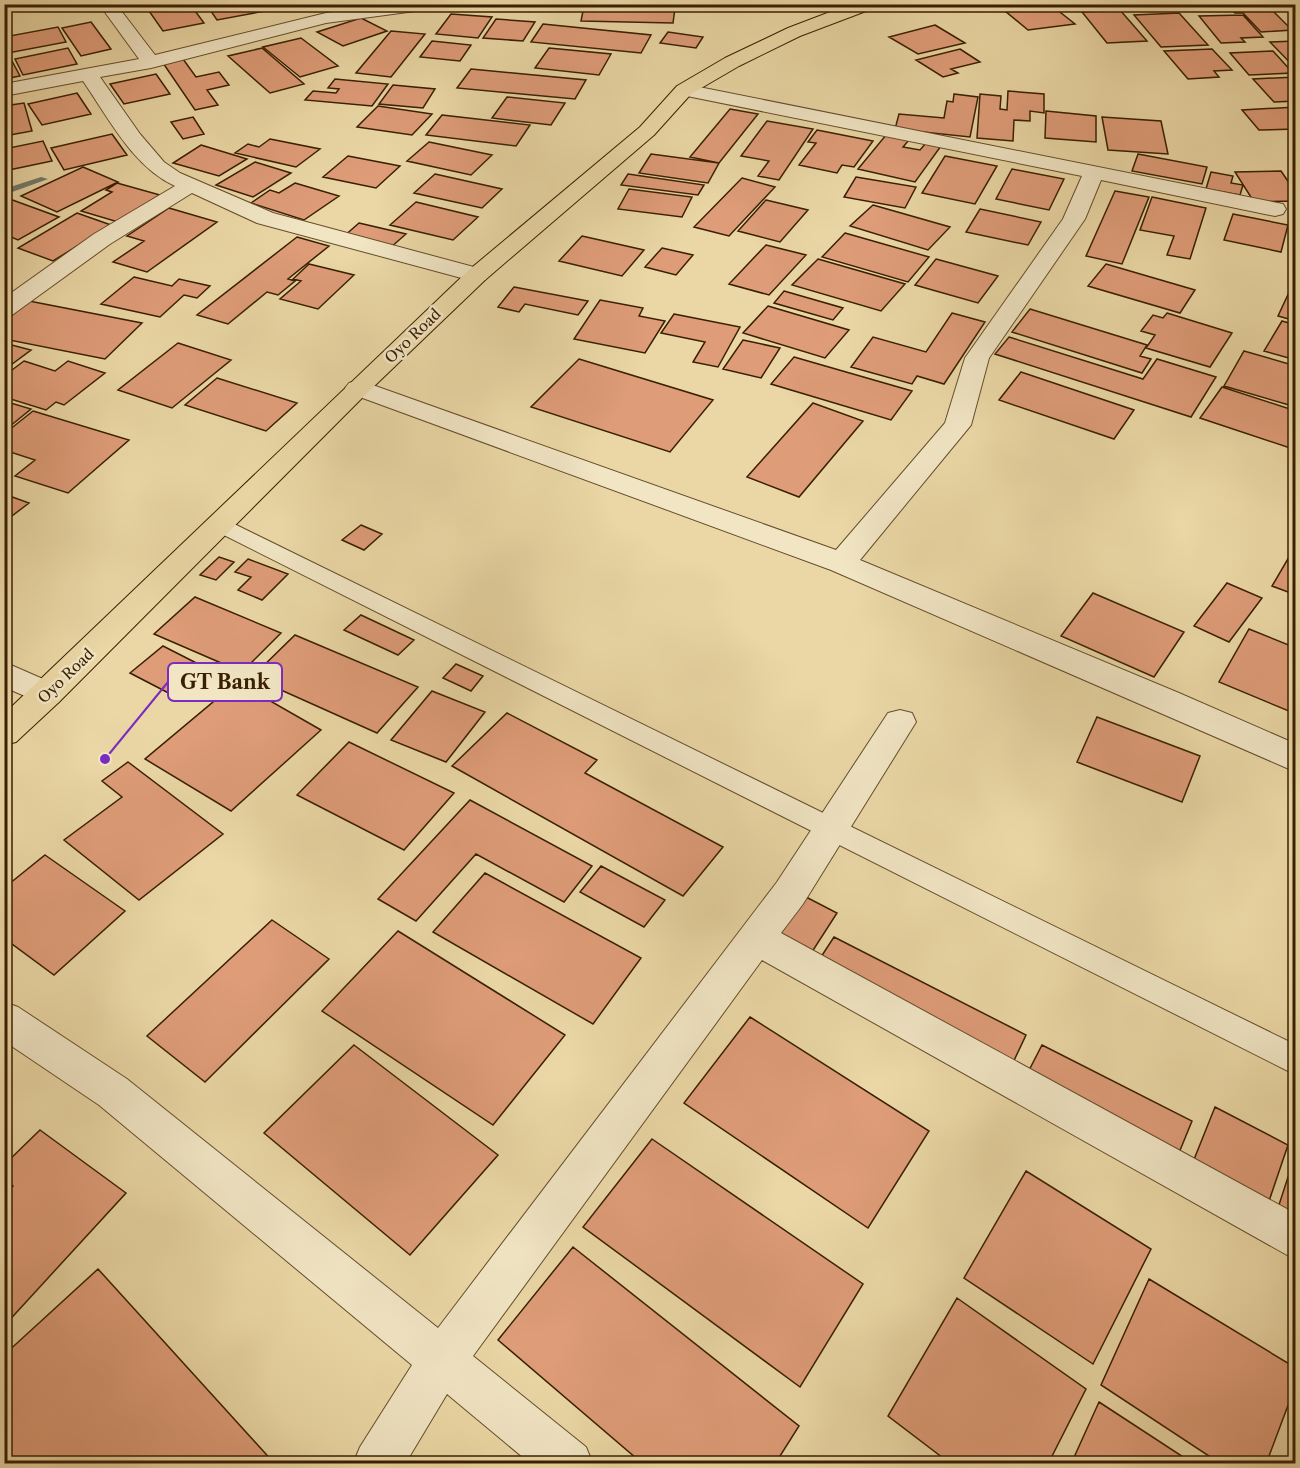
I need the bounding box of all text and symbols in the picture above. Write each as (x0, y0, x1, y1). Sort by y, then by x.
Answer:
street label: Oyo Road (381, 304, 445, 367)
street label: Oyo Road (34, 644, 98, 707)
callout: GT Bank (168, 663, 282, 701)
text: GT Bank (180, 670, 271, 694)

